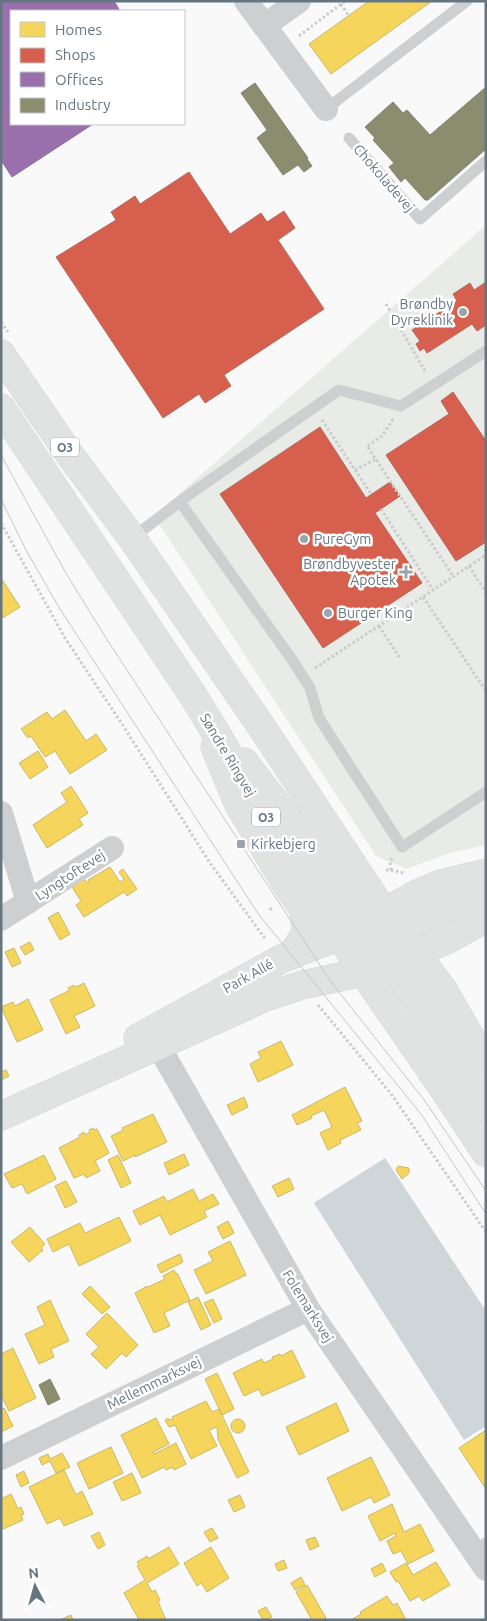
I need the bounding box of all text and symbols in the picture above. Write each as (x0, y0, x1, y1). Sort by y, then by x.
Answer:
legend (10, 10, 185, 125)
text: Homes (55, 21, 102, 38)
text: Shops (55, 46, 96, 63)
text: Offices (55, 71, 103, 88)
text: Industry (55, 96, 110, 113)
street label: Chokoladevej (350, 141, 418, 215)
place label: Brøndby Dyreklinik (391, 296, 453, 328)
marker: Brøndby Dyreklinik (457, 306, 469, 318)
road number: O3 (51, 438, 79, 457)
place label: PureGym (314, 531, 371, 547)
marker: PureGym (298, 533, 310, 545)
place label: Brøndbyvester Apotek (303, 556, 397, 588)
marker: Brøndbyvester Apotek (400, 566, 412, 578)
place label: Burger King (338, 605, 413, 621)
marker: Burger King (322, 607, 334, 619)
street label: Søndre Ringvej (197, 711, 259, 799)
road number: O3 (252, 808, 280, 826)
place label: Kirkebjerg (251, 836, 316, 852)
marker: Kirkebjerg (235, 838, 247, 850)
street label: Lyngtoftevej (32, 847, 108, 903)
street label: Park Allé (220, 956, 276, 996)
street label: Folemarksvej (279, 1267, 337, 1345)
street label: Mellemmarksvej (104, 1353, 204, 1413)
north arrow (10, 1561, 60, 1611)
text: N (28, 1565, 40, 1582)

